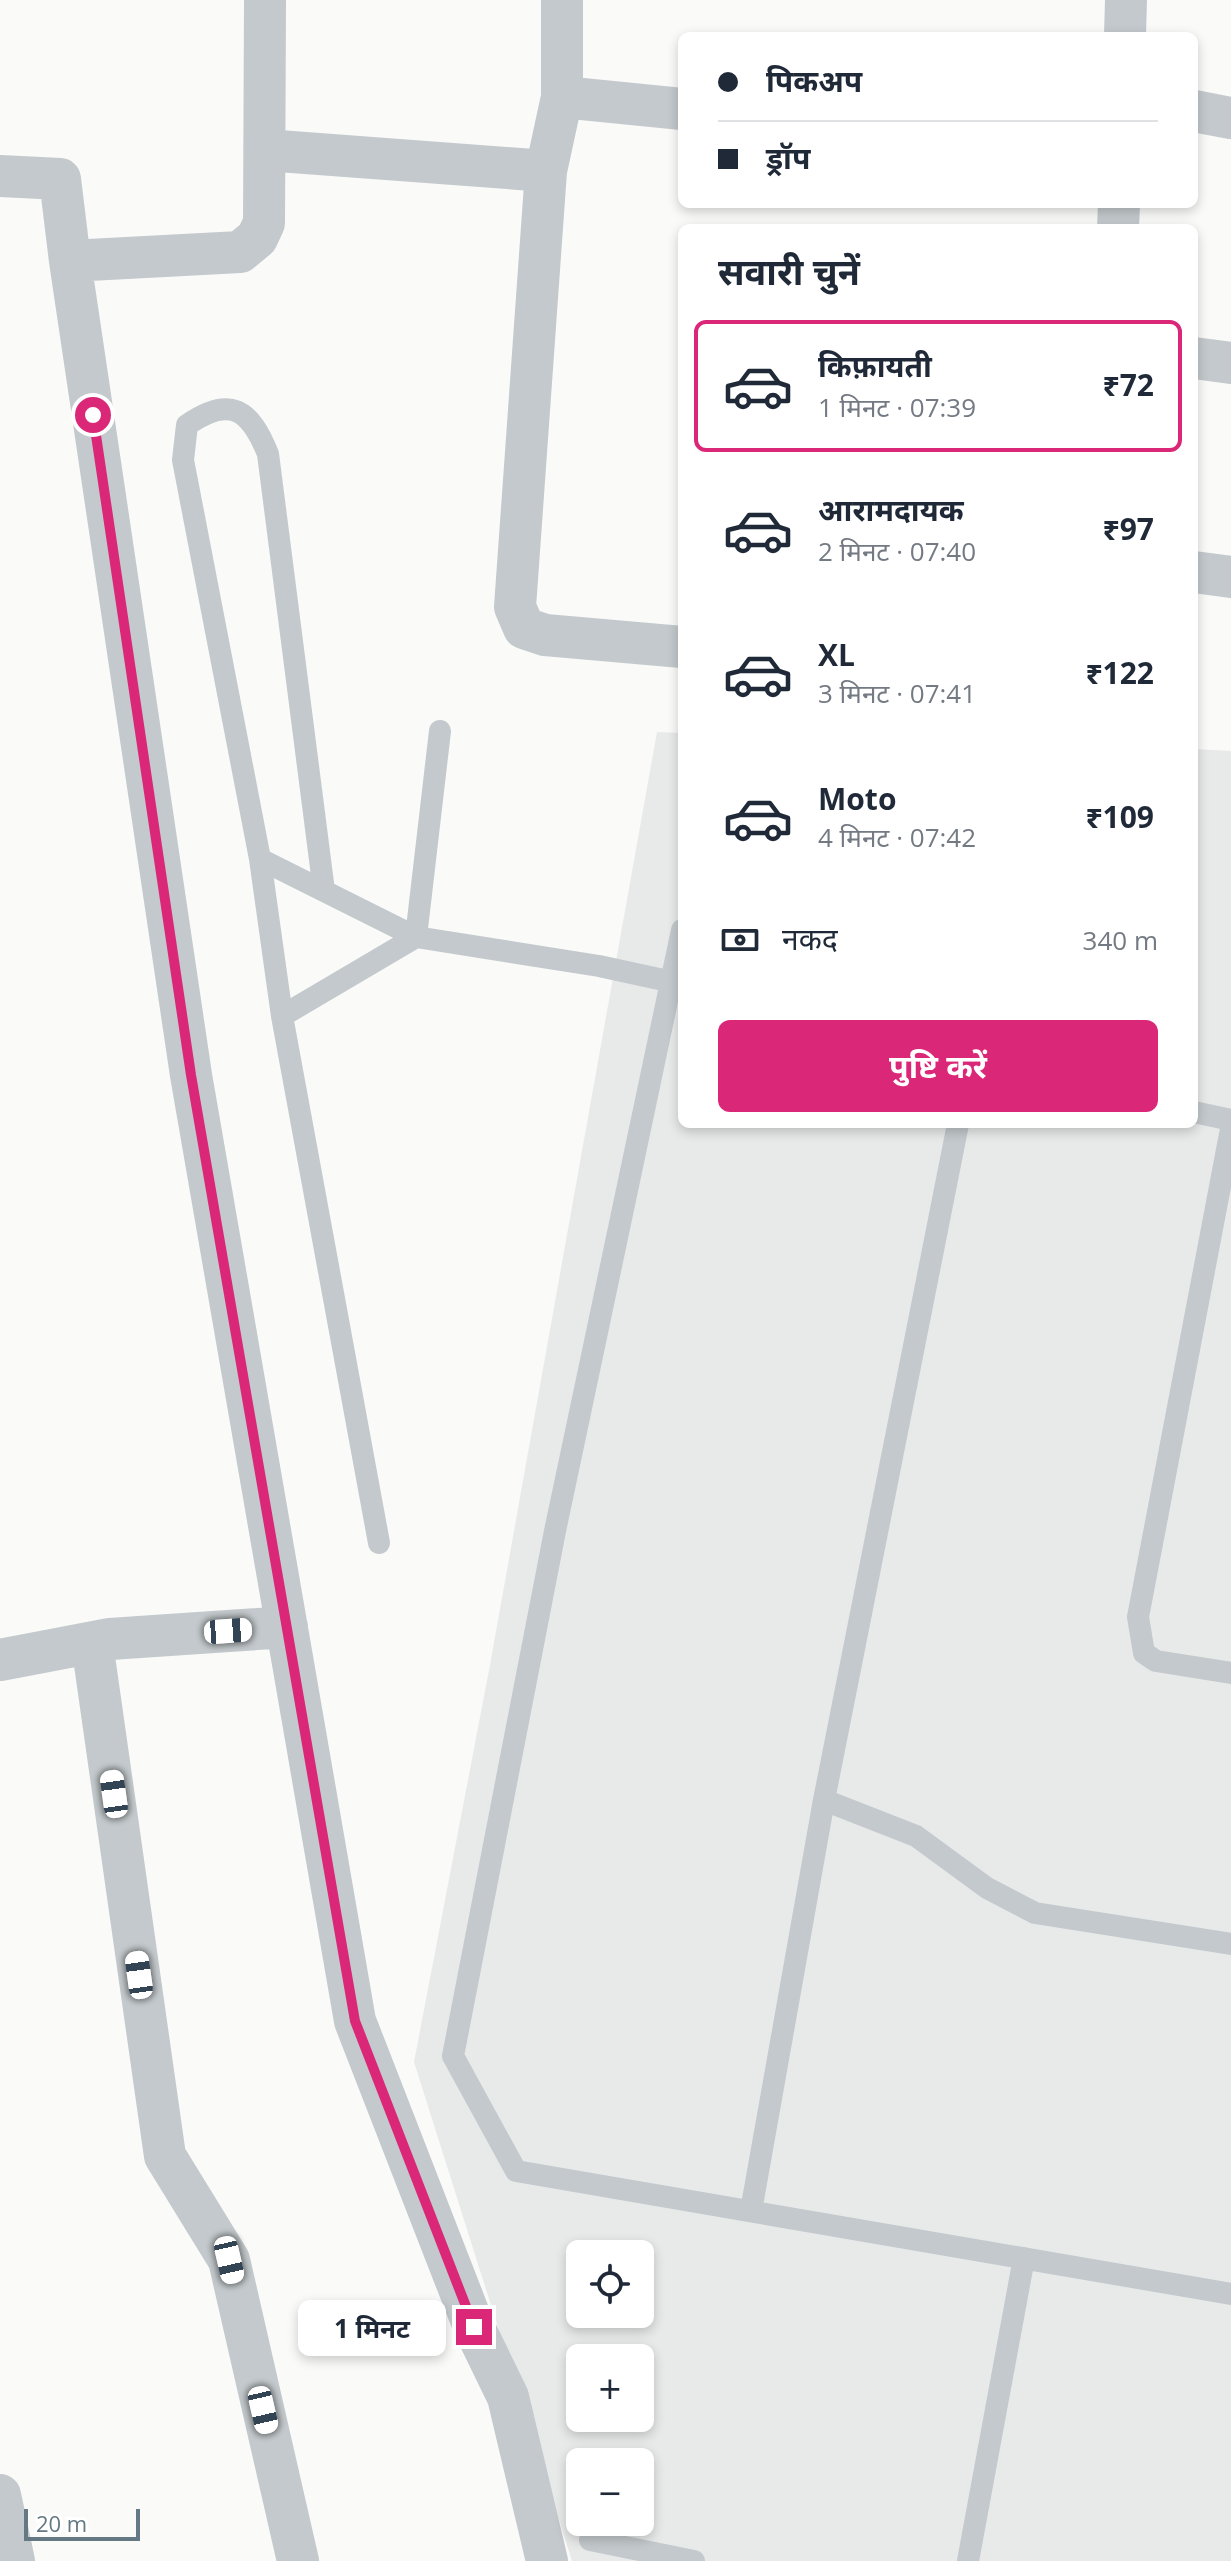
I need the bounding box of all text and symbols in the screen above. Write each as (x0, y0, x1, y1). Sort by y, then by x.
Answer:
text: पिकअप (766, 60, 862, 101)
text: ड्रॉप (766, 137, 810, 178)
text: सवारी चुनें (718, 247, 860, 296)
text: किफ़ायती (818, 345, 932, 386)
icon: car (722, 350, 794, 422)
text: ₹72 (1103, 364, 1154, 405)
text: 1 मिनट · 07:39 (818, 389, 976, 425)
route start (75, 397, 111, 433)
text: आरामदायक (818, 489, 964, 530)
icon: car (722, 494, 794, 566)
text: ₹97 (1103, 508, 1154, 549)
text: 2 मिनट · 07:40 (818, 533, 976, 569)
text: XL (818, 634, 855, 675)
icon: car (722, 638, 794, 710)
text: ₹122 (1085, 652, 1154, 693)
text: 3 मिनट · 07:41 (818, 675, 976, 711)
text: Moto (818, 778, 896, 819)
icon: car (722, 782, 794, 854)
text: ₹109 (1085, 796, 1154, 837)
text: 4 मिनट · 07:42 (818, 819, 976, 855)
icon: cash (718, 918, 762, 962)
text: नकद (782, 918, 838, 959)
text: 340 m (1083, 922, 1158, 958)
button: पुष्टि करें (718, 1020, 1158, 1112)
car (203, 1617, 253, 1645)
car (99, 1769, 129, 1819)
car (124, 1950, 154, 2000)
car (212, 2234, 246, 2286)
map controls (566, 2240, 654, 2536)
button: locate (566, 2240, 654, 2328)
callout: 1 मिनट (298, 2299, 446, 2355)
route end (456, 2309, 492, 2345)
text: 1 मिनट (334, 2310, 410, 2346)
button: + (566, 2344, 654, 2432)
car (246, 2384, 280, 2436)
button: − (566, 2448, 654, 2536)
scale bar (24, 2505, 140, 2541)
text: 20 m (36, 2508, 87, 2538)

